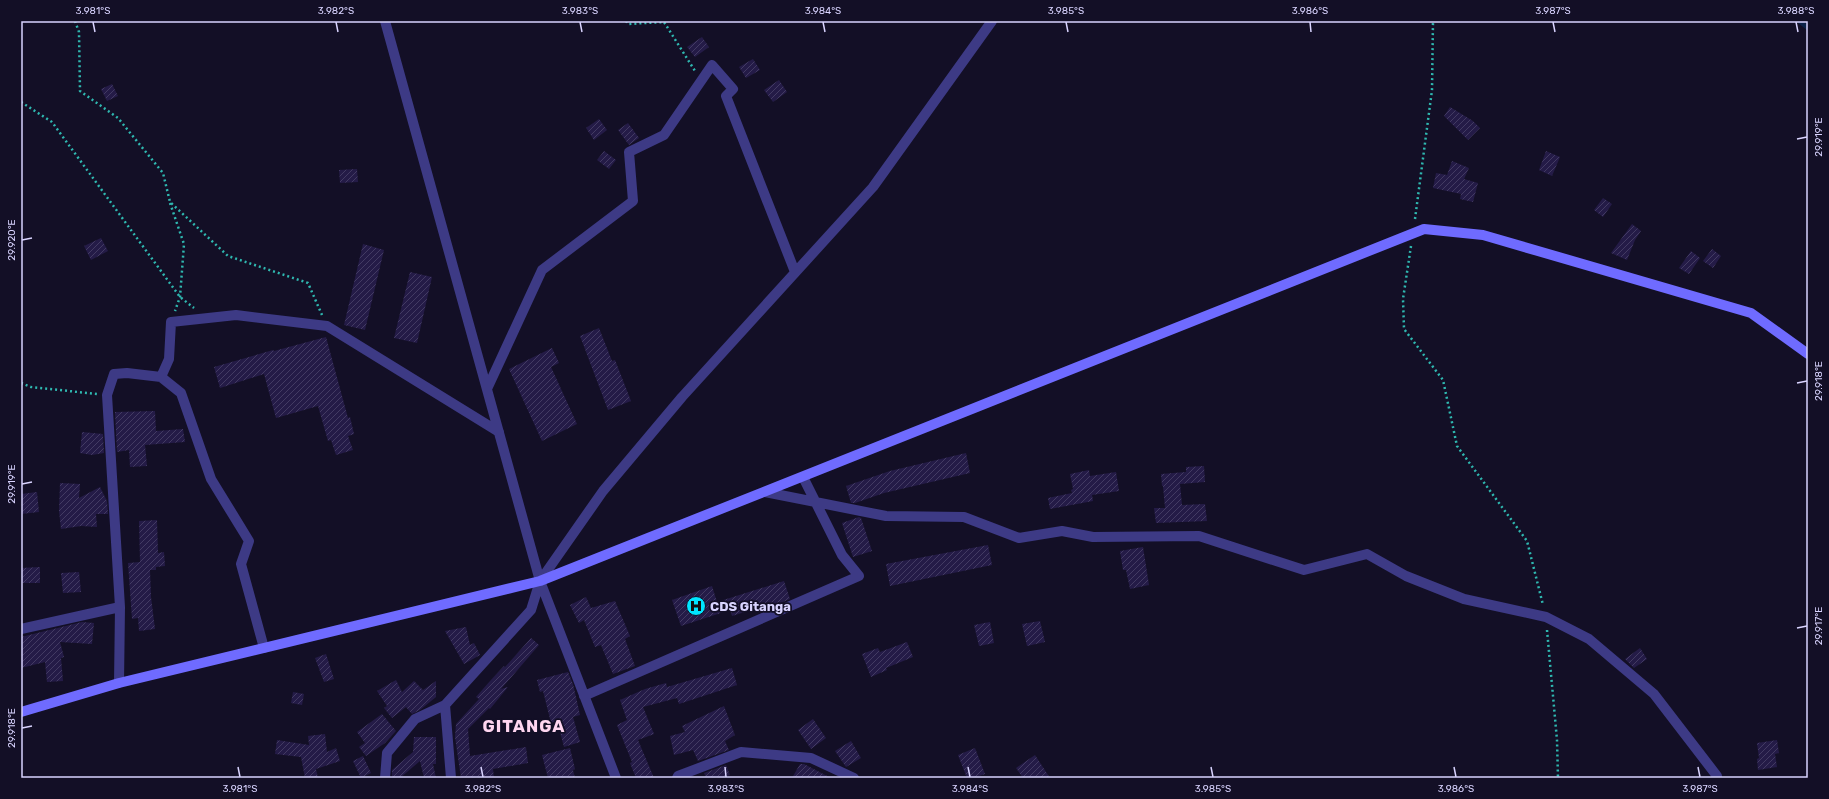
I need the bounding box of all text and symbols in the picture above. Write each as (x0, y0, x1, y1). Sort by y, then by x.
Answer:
text: 3.981°S (76, 5, 110, 17)
text: 3.982°S (318, 5, 354, 17)
text: 3.983°S (562, 5, 598, 17)
text: 3.984°S (805, 5, 841, 17)
text: 3.985°S (1048, 5, 1084, 17)
text: 3.986°S (1292, 5, 1328, 17)
text: 3.987°S (1535, 5, 1571, 17)
text: 3.988°S (1778, 5, 1814, 17)
text: 29.919°E (1813, 117, 1825, 157)
text: 29.920°E (6, 219, 18, 261)
text: 29.918°E (1813, 361, 1825, 401)
text: 29.919°E (6, 464, 18, 504)
hospital icon: CDS Gitanga (685, 595, 707, 617)
place label: CDS Gitanga (710, 599, 791, 614)
text: 29.917°E (1813, 607, 1825, 645)
text: 29.918°E (6, 708, 18, 748)
district label: GITANGA (483, 716, 565, 736)
text: 3.981°S (223, 783, 257, 795)
text: 3.982°S (465, 783, 501, 795)
text: 3.983°S (708, 783, 744, 795)
text: 3.984°S (952, 783, 988, 795)
text: 3.985°S (1195, 783, 1231, 795)
text: 3.986°S (1438, 783, 1474, 795)
text: 3.987°S (1682, 783, 1718, 795)

